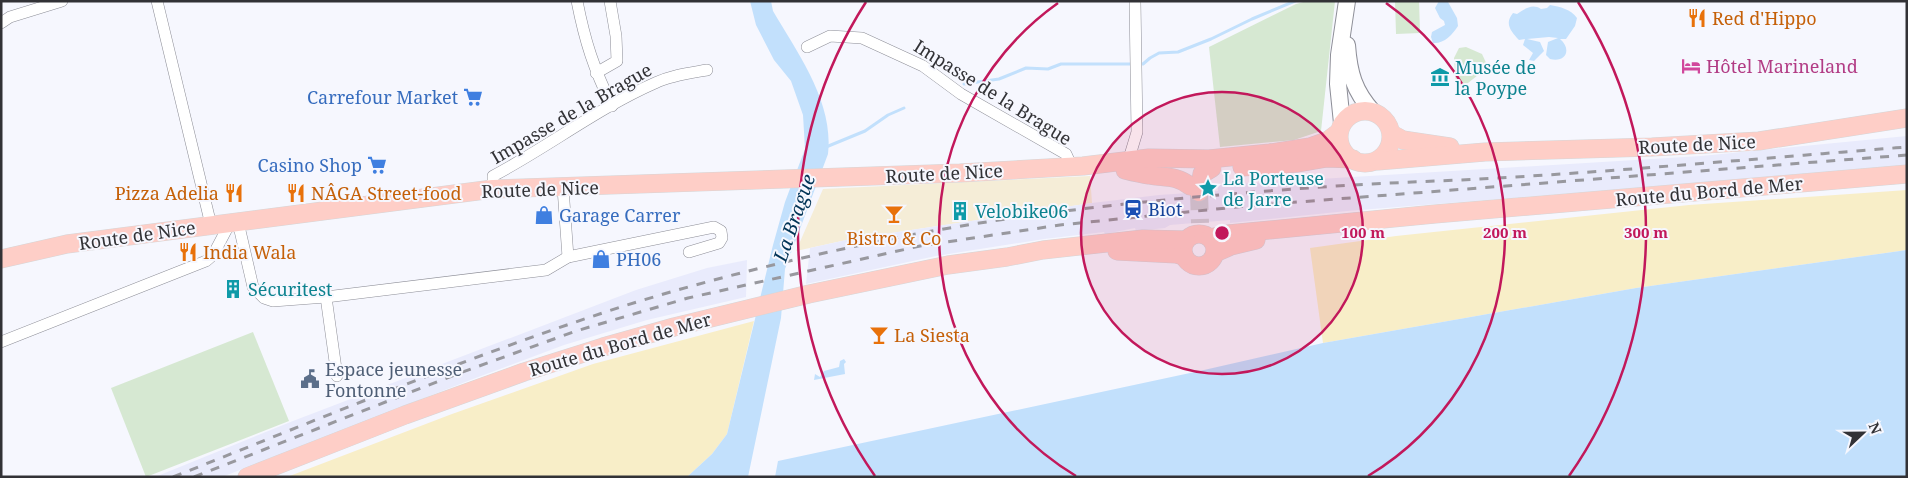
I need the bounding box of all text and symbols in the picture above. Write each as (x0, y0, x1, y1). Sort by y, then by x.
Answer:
place label: Red d'Hippo (1712, 6, 1817, 30)
restaurant icon: Red d'Hippo (1686, 7, 1708, 29)
street label: Impasse de la Brague (910, 34, 1076, 150)
place label: Hôtel Marineland (1706, 54, 1858, 78)
place label: Musée de la Poype (1455, 55, 1536, 100)
hotel icon: Hôtel Marineland (1680, 55, 1702, 77)
street label: Impasse de la Brague (486, 57, 656, 169)
museum icon: Musée de la Poype (1429, 66, 1451, 88)
place label: Carrefour Market (307, 85, 458, 109)
supermarket icon: Carrefour Market (462, 86, 484, 108)
street label: Route de Nice (1638, 129, 1756, 159)
place label: Casino Shop (258, 153, 362, 177)
supermarket icon: Casino Shop (366, 154, 388, 176)
street label: Route de Nice (885, 158, 1003, 188)
place label: La Porteuse de Jarre (1223, 166, 1324, 211)
water label: La Brague (767, 171, 821, 266)
street label: Route du Bord de Mer (1614, 171, 1804, 211)
street label: Route de Nice (481, 175, 599, 203)
place icon: La Porteuse de Jarre (1197, 177, 1219, 199)
place label: Pizza Adelia (115, 181, 219, 205)
place label: NÂGA Street-food (311, 181, 462, 205)
restaurant icon: Pizza Adelia (223, 182, 245, 204)
restaurant icon: NÂGA Street-food (285, 182, 307, 204)
place label: Biot (1148, 197, 1182, 221)
station icon: Biot (1122, 198, 1144, 220)
place label: Velobike06 (975, 199, 1068, 223)
building icon: Velobike06 (949, 200, 971, 222)
place label: Garage Carrer (559, 203, 681, 227)
bar icon: Bistro & Co (883, 203, 905, 225)
shop icon: Garage Carrer (533, 204, 555, 226)
street label: Route de Nice (77, 215, 197, 255)
text: 100 m (1341, 222, 1385, 242)
text: 200 m (1483, 222, 1527, 242)
text: 300 m (1624, 222, 1668, 242)
centre of rings (1213, 224, 1231, 242)
place label: Bistro & Co (846, 226, 942, 250)
place label: India Wala (203, 240, 296, 264)
restaurant icon: India Wala (177, 241, 199, 263)
place label: PH06 (616, 247, 661, 271)
shop icon: PH06 (590, 248, 612, 270)
place label: Sécuritest (248, 277, 332, 301)
building icon: Sécuritest (222, 278, 244, 300)
street label: Route du Bord de Mer (526, 306, 714, 381)
place label: La Siesta (894, 323, 970, 347)
bar icon: La Siesta (868, 324, 890, 346)
place label: Espace jeunesse Fontonne (325, 357, 462, 402)
public building icon: Espace jeunesse Fontonne (299, 368, 321, 390)
north arrow (1838, 408, 1888, 458)
text: N (1865, 419, 1886, 437)

